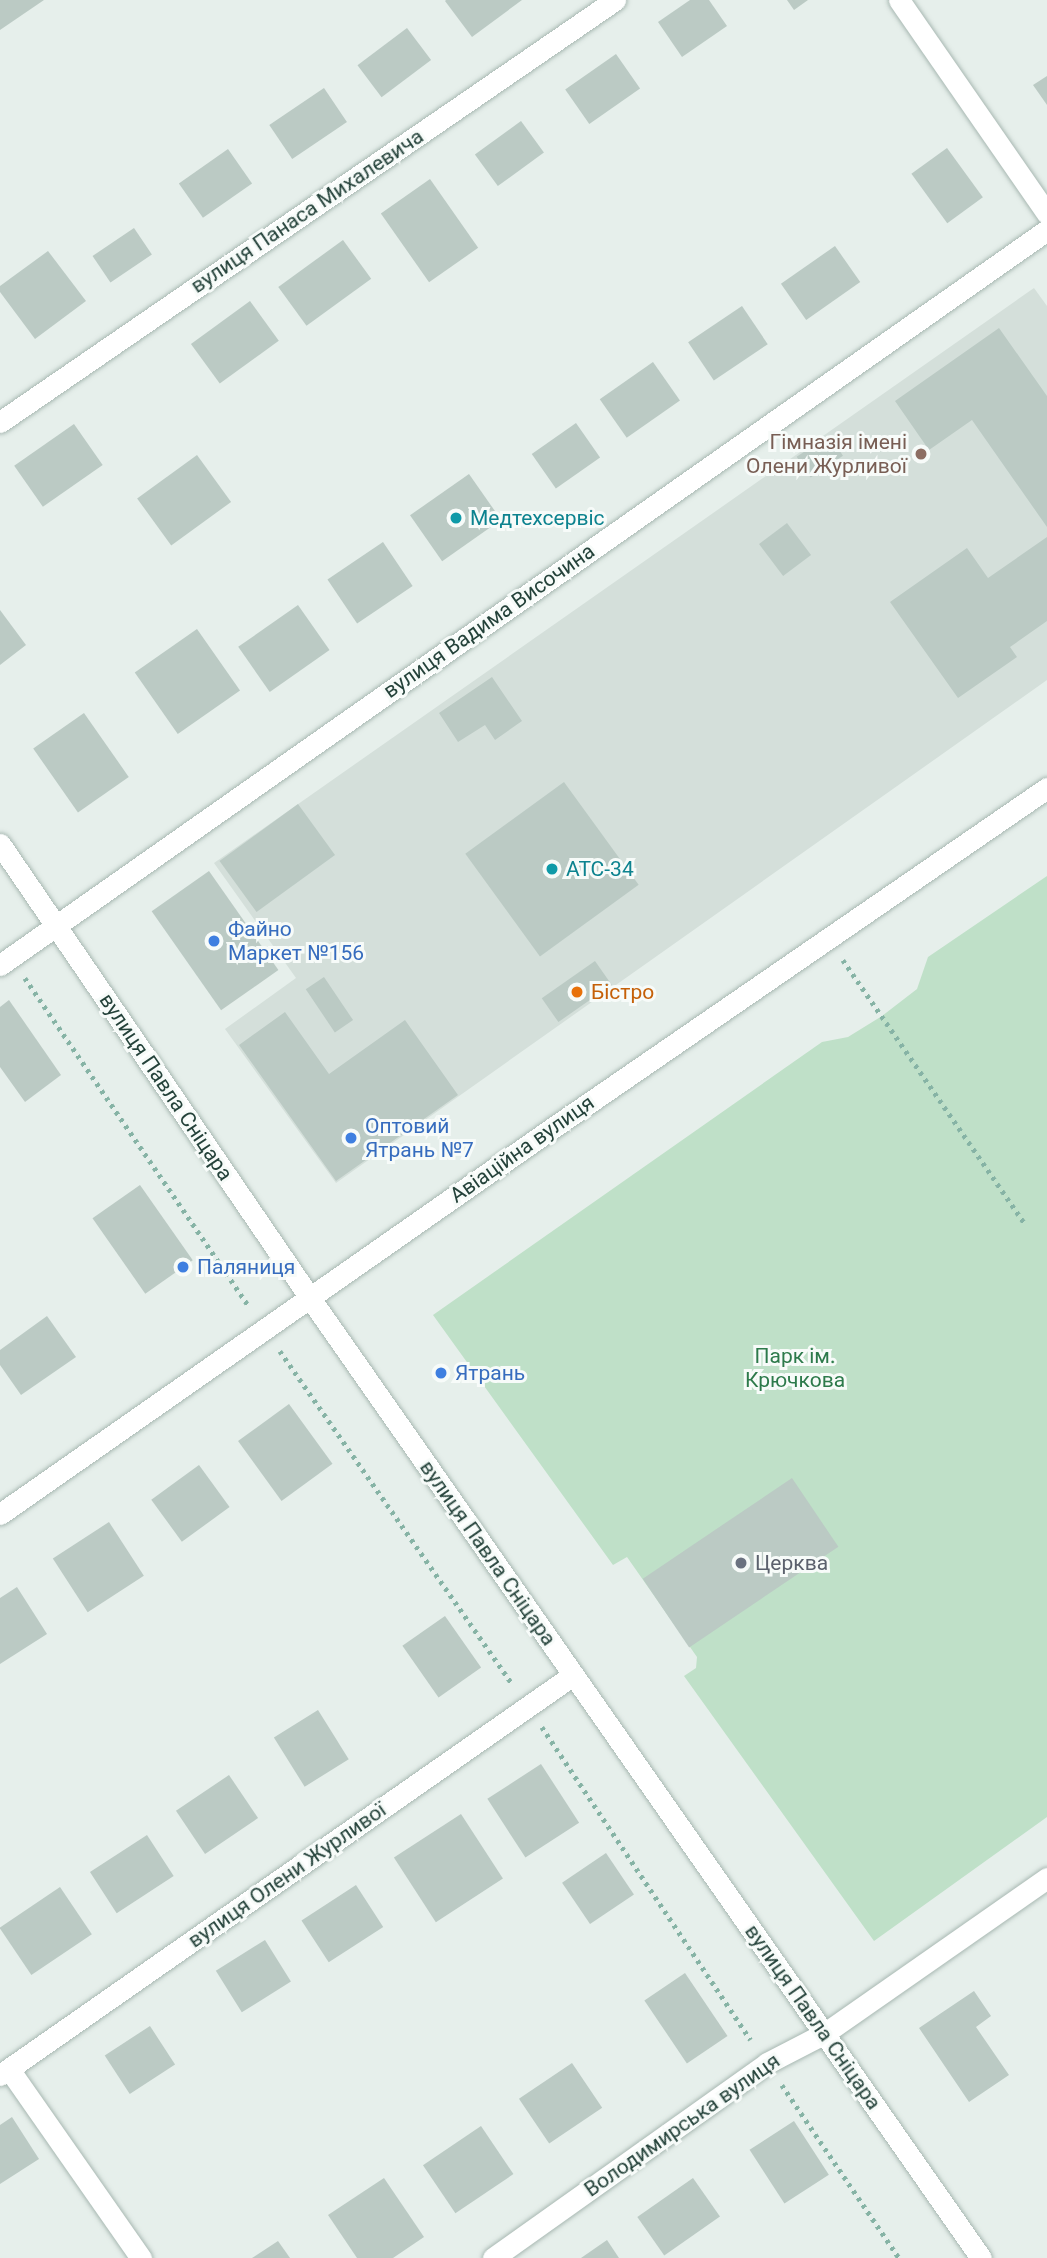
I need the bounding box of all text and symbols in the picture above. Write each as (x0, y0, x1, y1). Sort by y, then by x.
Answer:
street label: вулиця Панаса Михалевича (186, 124, 428, 298)
place label: Гімназія імені Олени Журливої (746, 429, 907, 479)
marker: Гімназія імені Олени Журливої (913, 446, 929, 462)
place label: Медтехсервіс (470, 505, 605, 531)
marker: Медтехсервіс (448, 510, 464, 526)
street label: вулиця Вадима Височина (379, 538, 599, 704)
place label: АТС-34 (566, 856, 634, 882)
marker: АТС-34 (544, 861, 560, 877)
place label: Файно Маркет №156 (228, 916, 364, 966)
marker: Файно Маркет №156 (206, 933, 222, 949)
place label: Бістро (591, 979, 654, 1005)
marker: Бістро (569, 984, 585, 1000)
street label: вулиця Павла Сніцара (94, 989, 238, 1185)
street label: Авіаційна вулиця (445, 1090, 599, 1208)
place label: Оптовий Ятрань №7 (365, 1113, 474, 1163)
marker: Оптовий Ятрань №7 (343, 1130, 359, 1146)
place label: Паляниця (197, 1254, 295, 1280)
marker: Паляниця (175, 1259, 191, 1275)
park label: Парк ім. Крючкова (745, 1343, 845, 1393)
place label: Ятрань (455, 1360, 525, 1386)
marker: Ятрань (433, 1365, 449, 1381)
street label: вулиця Павла Сніцара (415, 1456, 561, 1650)
place label: Церква (755, 1550, 828, 1576)
marker: Церква (733, 1555, 749, 1571)
street label: вулиця Олени Журливої (183, 1797, 391, 1953)
street label: вулиця Павла Сніцара (740, 1920, 886, 2114)
street label: Володимирська вулиця (579, 2048, 785, 2202)

